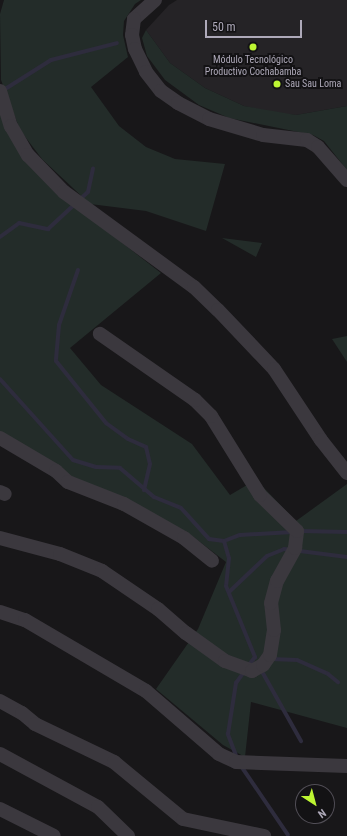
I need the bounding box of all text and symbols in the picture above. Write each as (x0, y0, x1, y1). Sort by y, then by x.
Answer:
scale bar (207, 12, 304, 38)
text: 50 m (212, 20, 236, 34)
marker: Módulo Tecnológico Productivo Cochabamba (248, 42, 258, 52)
place label: Módulo Tecnológico Productivo Cochabamba (205, 53, 301, 76)
place label: Sau Sau Loma (285, 78, 341, 90)
marker: Sau Sau Loma (272, 79, 282, 89)
north arrow (295, 784, 335, 824)
text: N (315, 806, 328, 821)

